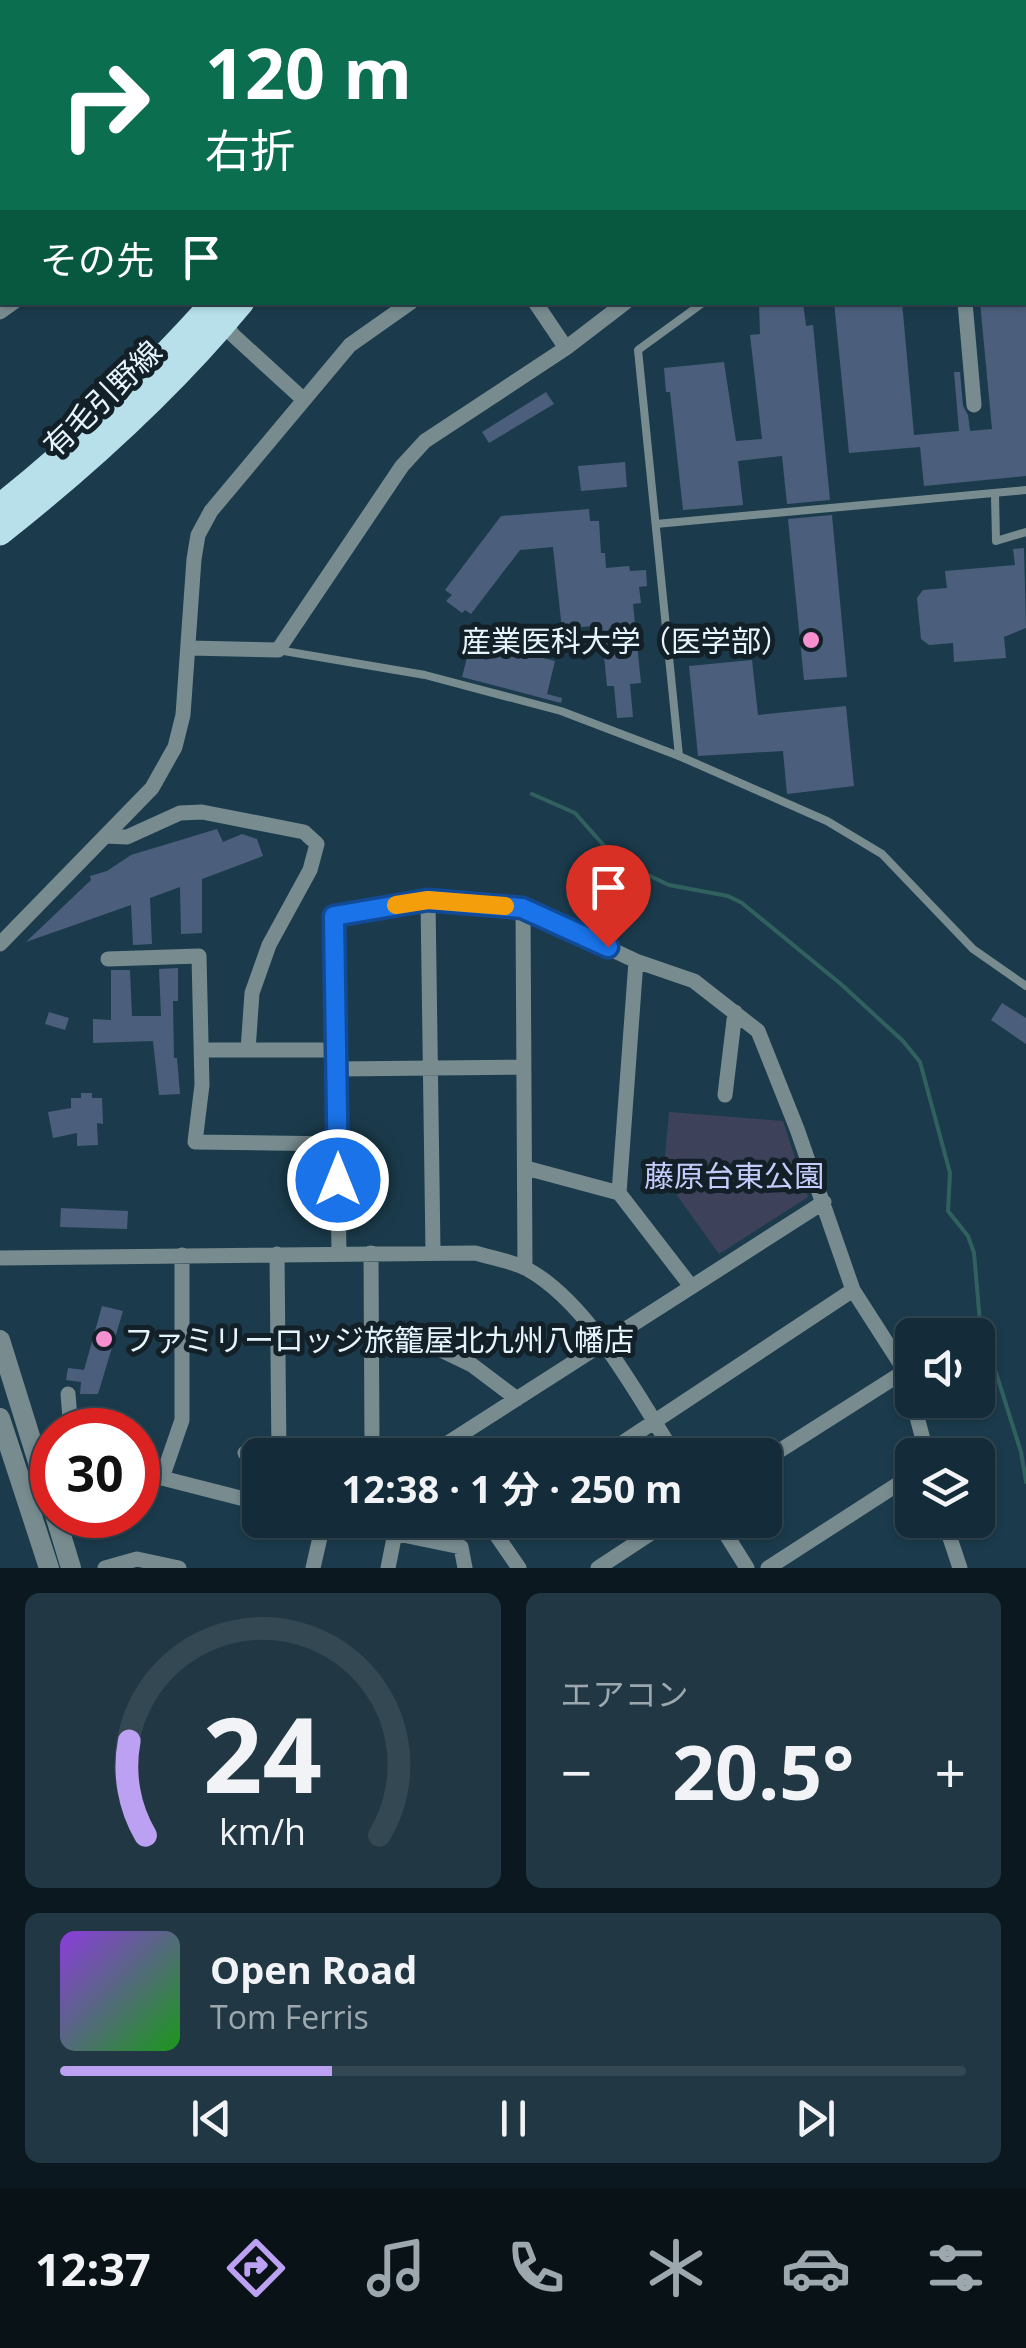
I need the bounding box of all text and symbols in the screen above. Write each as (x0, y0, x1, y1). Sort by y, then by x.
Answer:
text: 120 m (205, 24, 412, 120)
icon: right (40, 40, 170, 170)
text: 右折 (205, 119, 295, 180)
icon: arrive (174, 230, 229, 285)
text: その先 (40, 233, 154, 285)
street label: 有毛引野線 (34, 331, 170, 465)
place label: 産業医科大学（医学部） (461, 620, 791, 661)
marker: 産業医科大学（医学部） (800, 629, 822, 651)
pin (566, 845, 651, 948)
icon: arrive (581, 860, 636, 915)
position arrow (286, 1128, 390, 1232)
park label: 藤原台東公園 (644, 1155, 824, 1196)
map controls (895, 1318, 995, 1538)
button: sound (895, 1318, 995, 1418)
place label: ファミリーロッジ旅籠屋北九州八幡店 (124, 1319, 634, 1360)
marker: ファミリーロッジ旅籠屋北九州八幡店 (93, 1328, 115, 1350)
speed limit sign: 30 (30, 1408, 160, 1538)
button: layers (895, 1438, 995, 1538)
text: 12:38 · 1 分 · 250 m (342, 1462, 682, 1514)
text: エアコン (561, 1672, 689, 1715)
text: 24 (203, 1682, 322, 1823)
text: 20.5° (672, 1720, 854, 1822)
text: − (561, 1734, 592, 1809)
text: + (935, 1734, 966, 1809)
text: km/h (219, 1807, 306, 1855)
text: Open Road (210, 1943, 417, 1995)
text: Tom Ferris (210, 1995, 369, 2038)
icon: previous (184, 2091, 239, 2146)
icon: pause (486, 2091, 541, 2146)
icon: next (788, 2091, 843, 2146)
icon: directions (221, 2233, 291, 2303)
icon: music (361, 2233, 431, 2303)
icon: phone (501, 2233, 571, 2303)
icon: climate (641, 2233, 711, 2303)
icon: car (781, 2233, 851, 2303)
icon: filters (921, 2233, 991, 2303)
text: 12:37 (35, 2238, 151, 2299)

